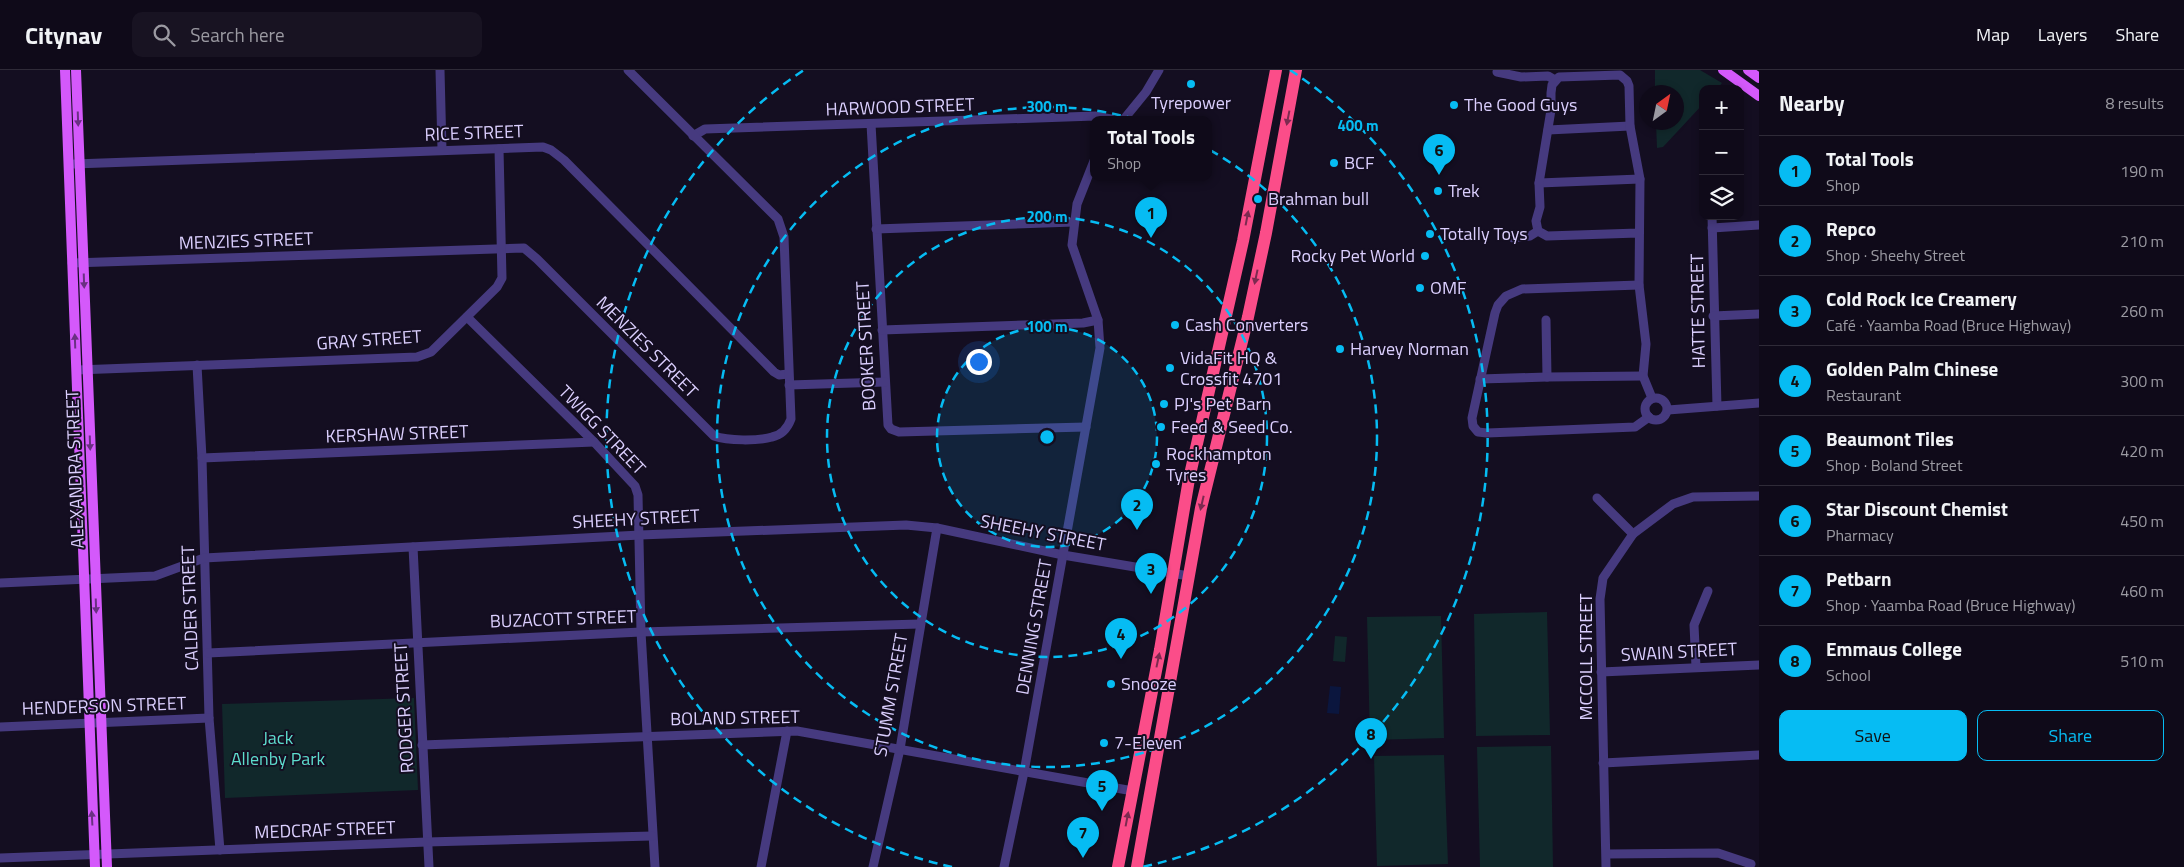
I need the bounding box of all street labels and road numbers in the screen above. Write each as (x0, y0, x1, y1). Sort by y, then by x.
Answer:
street label: HARWOOD STREET (825, 90, 975, 123)
street label: RICE STREET (424, 117, 524, 148)
street label: MENZIES STREET (178, 225, 314, 256)
street label: HATTE STREET (1683, 253, 1712, 369)
street label: BOOKER STREET (849, 280, 882, 412)
street label: MENZIES STREET (590, 290, 705, 404)
street label: GRAY STREET (316, 322, 423, 357)
street label: TWIGG STREET (552, 379, 653, 481)
street label: ALEXANDRA STREET (58, 388, 91, 549)
street label: KERSHAW STREET (325, 417, 469, 449)
street label: SHEEHY STREET (572, 502, 701, 535)
street label: SHEEHY STREET (978, 507, 1109, 558)
street label: CALDER STREET (174, 544, 205, 671)
street label: DENNING STREET (1008, 556, 1059, 697)
street label: MCCOLL STREET (1572, 593, 1599, 721)
street label: BUZACOTT STREET (489, 602, 637, 635)
street label: STUMM STREET (866, 631, 915, 759)
street label: SWAIN STREET (1620, 635, 1738, 668)
street label: RODGER STREET (387, 642, 420, 774)
street label: HENDERSON STREET (21, 689, 187, 722)
street label: BOLAND STREET (670, 703, 801, 732)
street label: MEDCRAF STREET (254, 814, 397, 845)

